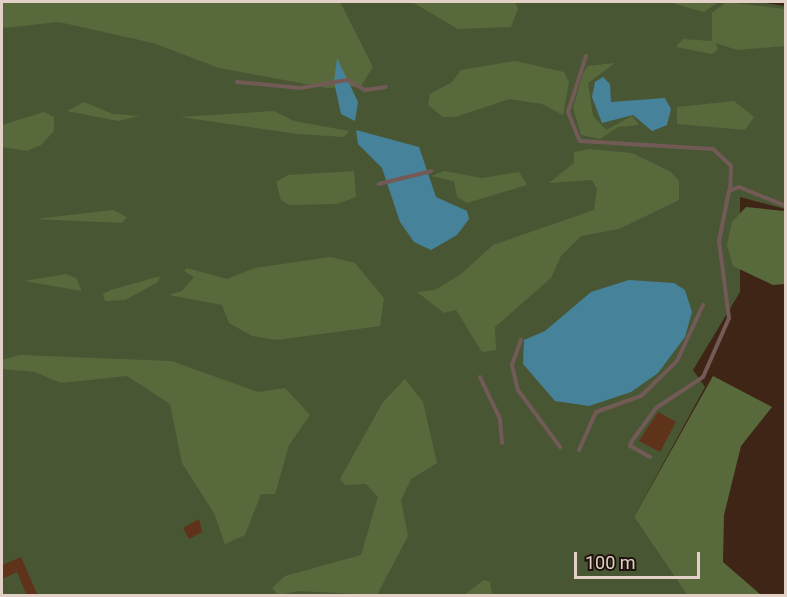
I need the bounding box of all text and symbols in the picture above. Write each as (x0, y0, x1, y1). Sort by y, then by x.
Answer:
scale bar (577, 540, 703, 578)
text: 100 m (585, 552, 636, 573)

